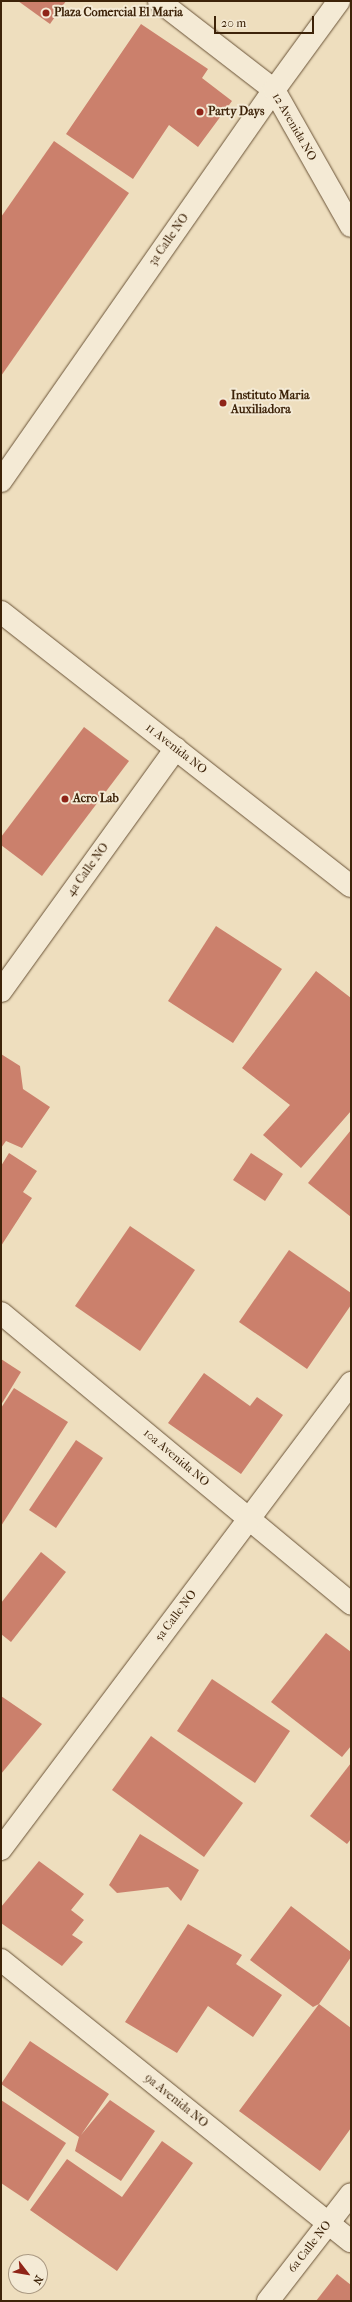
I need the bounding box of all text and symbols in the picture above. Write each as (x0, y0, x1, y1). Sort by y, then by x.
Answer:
place label: Plaza Comercial El Maria (54, 6, 183, 20)
marker: Plaza Comercial El Maria (41, 8, 51, 18)
scale bar (216, 8, 316, 34)
text: 20 m (221, 16, 246, 30)
street label: 12 Avenida NO (269, 91, 319, 163)
place label: Party Days (208, 105, 264, 119)
marker: Party Days (195, 107, 205, 117)
street label: 3a Calle NO (146, 211, 192, 269)
place label: Instituto Maria Auxiliadora (231, 389, 310, 417)
marker: Instituto Maria Auxiliadora (218, 398, 228, 408)
street label: 11 Avenida NO (142, 721, 210, 777)
place label: Acro Lab (73, 792, 119, 806)
marker: Acro Lab (60, 794, 70, 804)
street label: 4a Calle NO (64, 841, 112, 899)
street label: 10a Avenida NO (140, 1426, 212, 1490)
street label: 5a Calle NO (152, 1588, 200, 1644)
street label: 9a Avenida NO (141, 2071, 211, 2131)
street label: 6a Calle NO (285, 2218, 335, 2276)
north arrow (8, 2254, 48, 2294)
text: N (30, 2273, 46, 2287)

